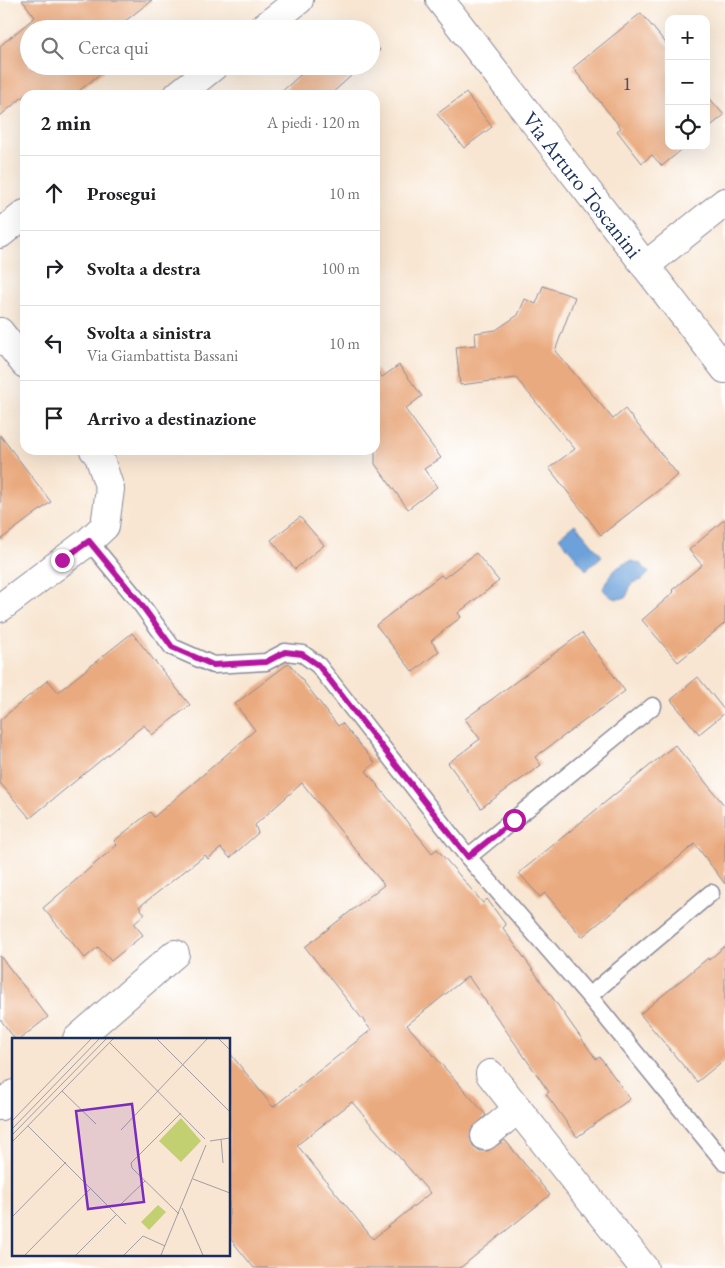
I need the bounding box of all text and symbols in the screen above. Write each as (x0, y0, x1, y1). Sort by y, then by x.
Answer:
map controls (665, 15, 710, 150)
button: + (665, 15, 710, 60)
search box (20, 20, 380, 75)
icon: search (38, 34, 66, 62)
text: Cerca qui (78, 35, 149, 60)
button: − (665, 60, 710, 105)
house number: 1 (622, 70, 632, 96)
button: locate (665, 105, 710, 150)
street label: Via Arturo Toscanini (516, 106, 648, 264)
text: 2 min (40, 109, 91, 136)
text: A piedi · 120 m (267, 112, 360, 133)
icon: ahead (40, 179, 68, 207)
text: Prosegui (87, 181, 156, 206)
text: 10 m (329, 183, 360, 204)
icon: right (40, 254, 68, 282)
text: Svolta a destra (87, 256, 201, 281)
text: 100 m (321, 258, 360, 279)
text: Svolta a sinistra (87, 320, 211, 345)
icon: left (40, 329, 68, 357)
text: 10 m (329, 333, 360, 354)
text: Via Giambattista Bassani (87, 345, 238, 366)
icon: arrive (40, 404, 68, 432)
text: Arrivo a destinazione (87, 406, 256, 431)
route end (51, 549, 74, 572)
route start (503, 809, 526, 832)
inset map (12, 1038, 230, 1256)

